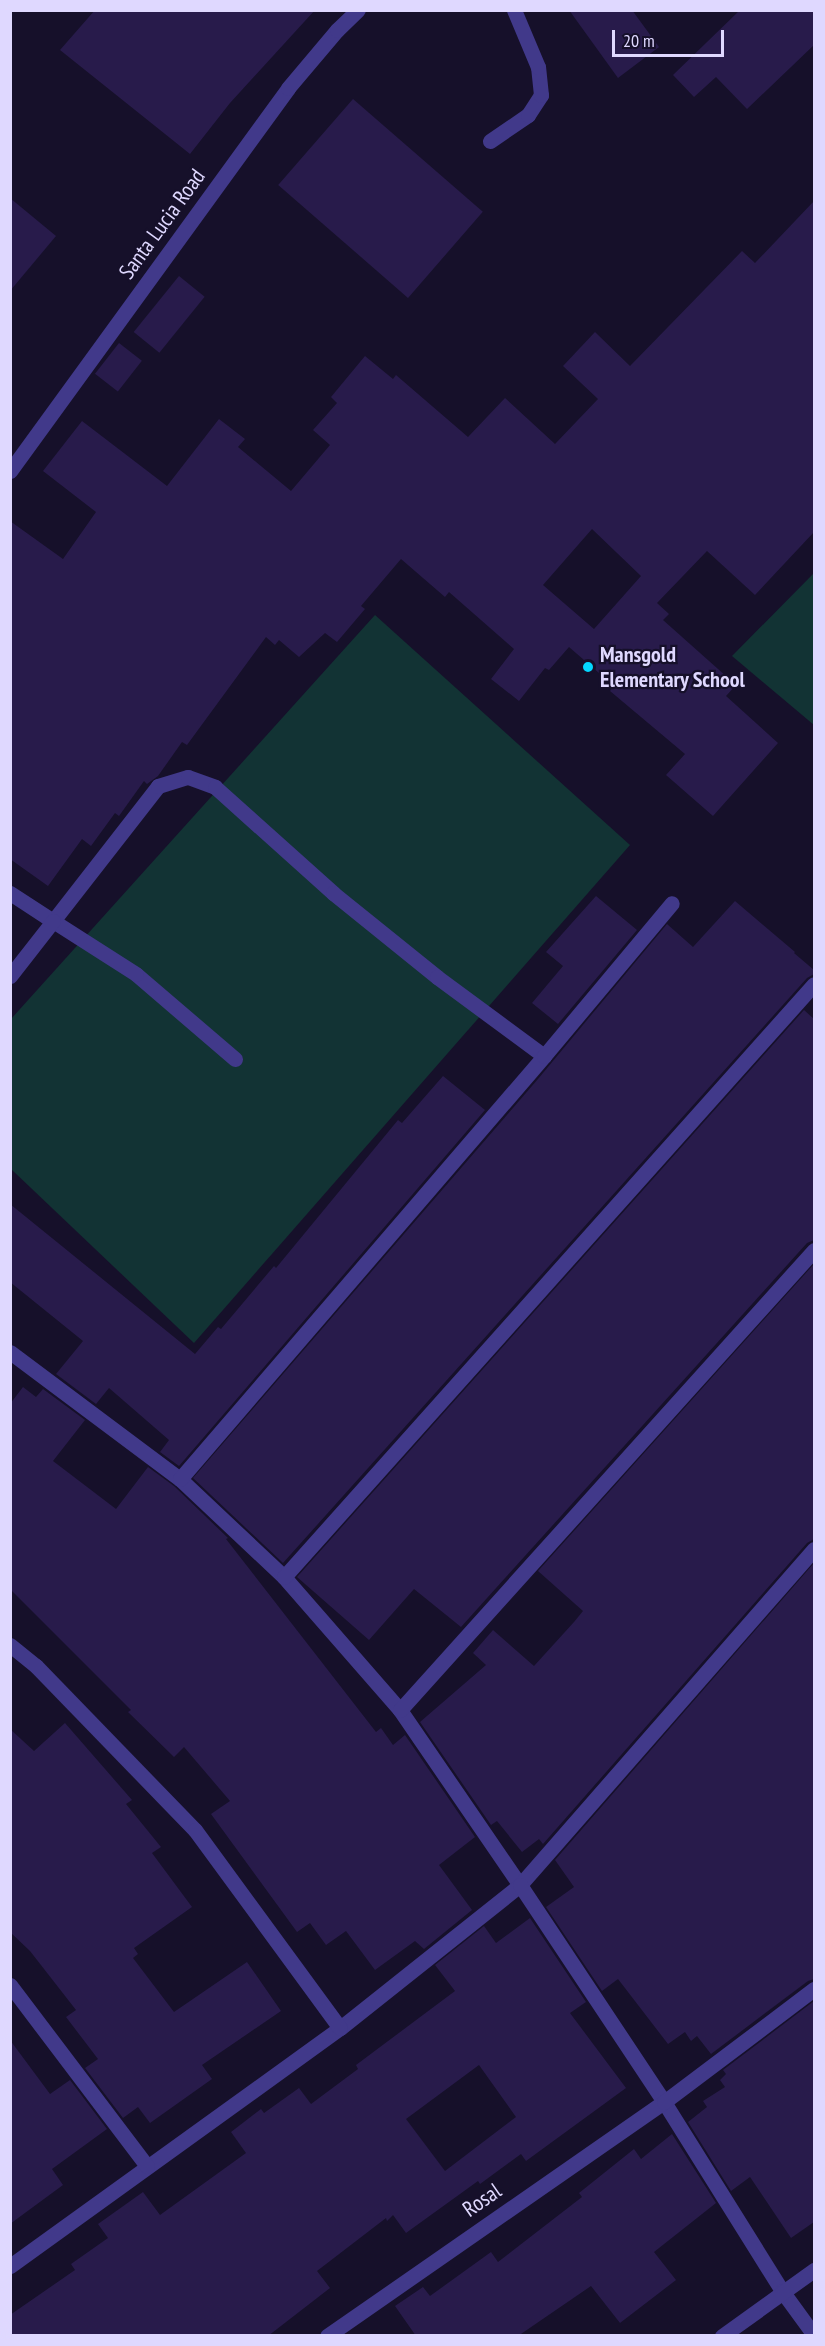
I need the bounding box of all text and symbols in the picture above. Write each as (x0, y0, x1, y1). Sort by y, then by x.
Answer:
scale bar (615, 18, 728, 56)
text: 20 m (623, 29, 655, 52)
street label: Santa Lucia Road (113, 164, 211, 284)
place label: Mansgold Elementary School (600, 641, 746, 692)
marker: Mansgold Elementary School (581, 660, 595, 674)
street label: Rosal (458, 2178, 506, 2222)

